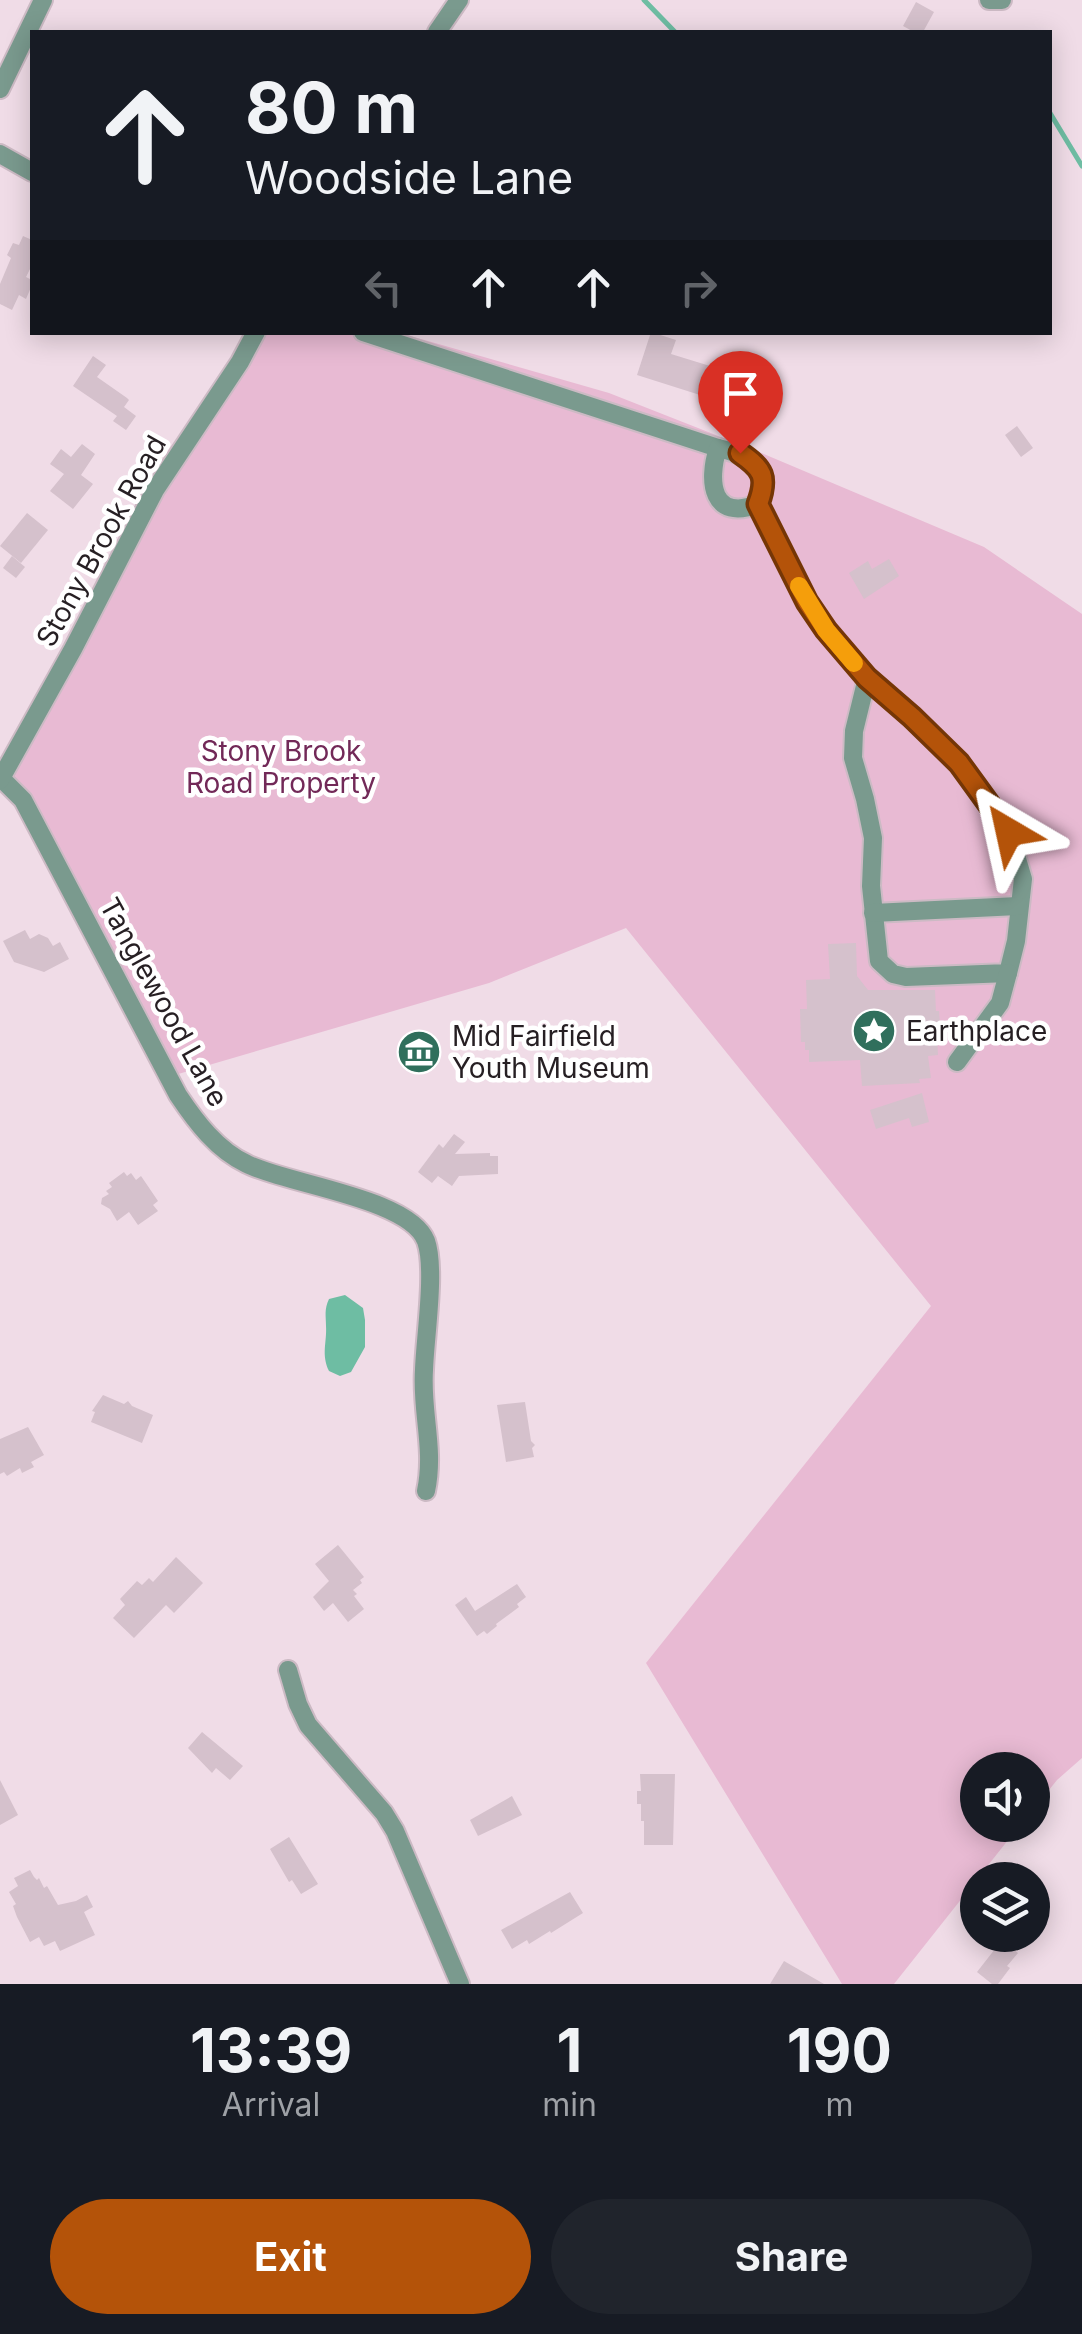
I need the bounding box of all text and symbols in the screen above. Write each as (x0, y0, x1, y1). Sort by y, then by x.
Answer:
text: 80 m (245, 65, 418, 150)
icon: ahead (80, 70, 210, 200)
text: Woodside Lane (245, 150, 573, 205)
icon: left (356, 260, 411, 315)
icon: ahead (461, 260, 516, 315)
icon: ahead (566, 260, 621, 315)
icon: right (671, 260, 726, 315)
pin (698, 351, 783, 454)
icon: arrive (713, 366, 768, 421)
street label: Stony Brook Road (29, 429, 173, 653)
park label: Stony Brook Road Property (186, 734, 376, 800)
position arrow (957, 780, 1061, 884)
street label: Tanglewood Lane (93, 892, 235, 1112)
place icon: Earthplace (851, 1008, 897, 1054)
place label: Earthplace (906, 1014, 1047, 1048)
place label: Mid Fairfield Youth Museum (452, 1019, 650, 1085)
museum icon: Mid Fairfield Youth Museum (396, 1029, 442, 1075)
map controls (960, 1752, 1050, 1952)
button: sound (960, 1752, 1050, 1842)
button: layers (960, 1862, 1050, 1952)
text: 13:39 (190, 2014, 352, 2086)
text: 1 (557, 2014, 582, 2086)
text: 190 (787, 2014, 892, 2086)
text: Arrival (222, 2085, 320, 2124)
text: min (542, 2085, 597, 2124)
text: m (825, 2085, 853, 2124)
button: Exit (50, 2199, 531, 2314)
button: Share (551, 2199, 1032, 2314)

